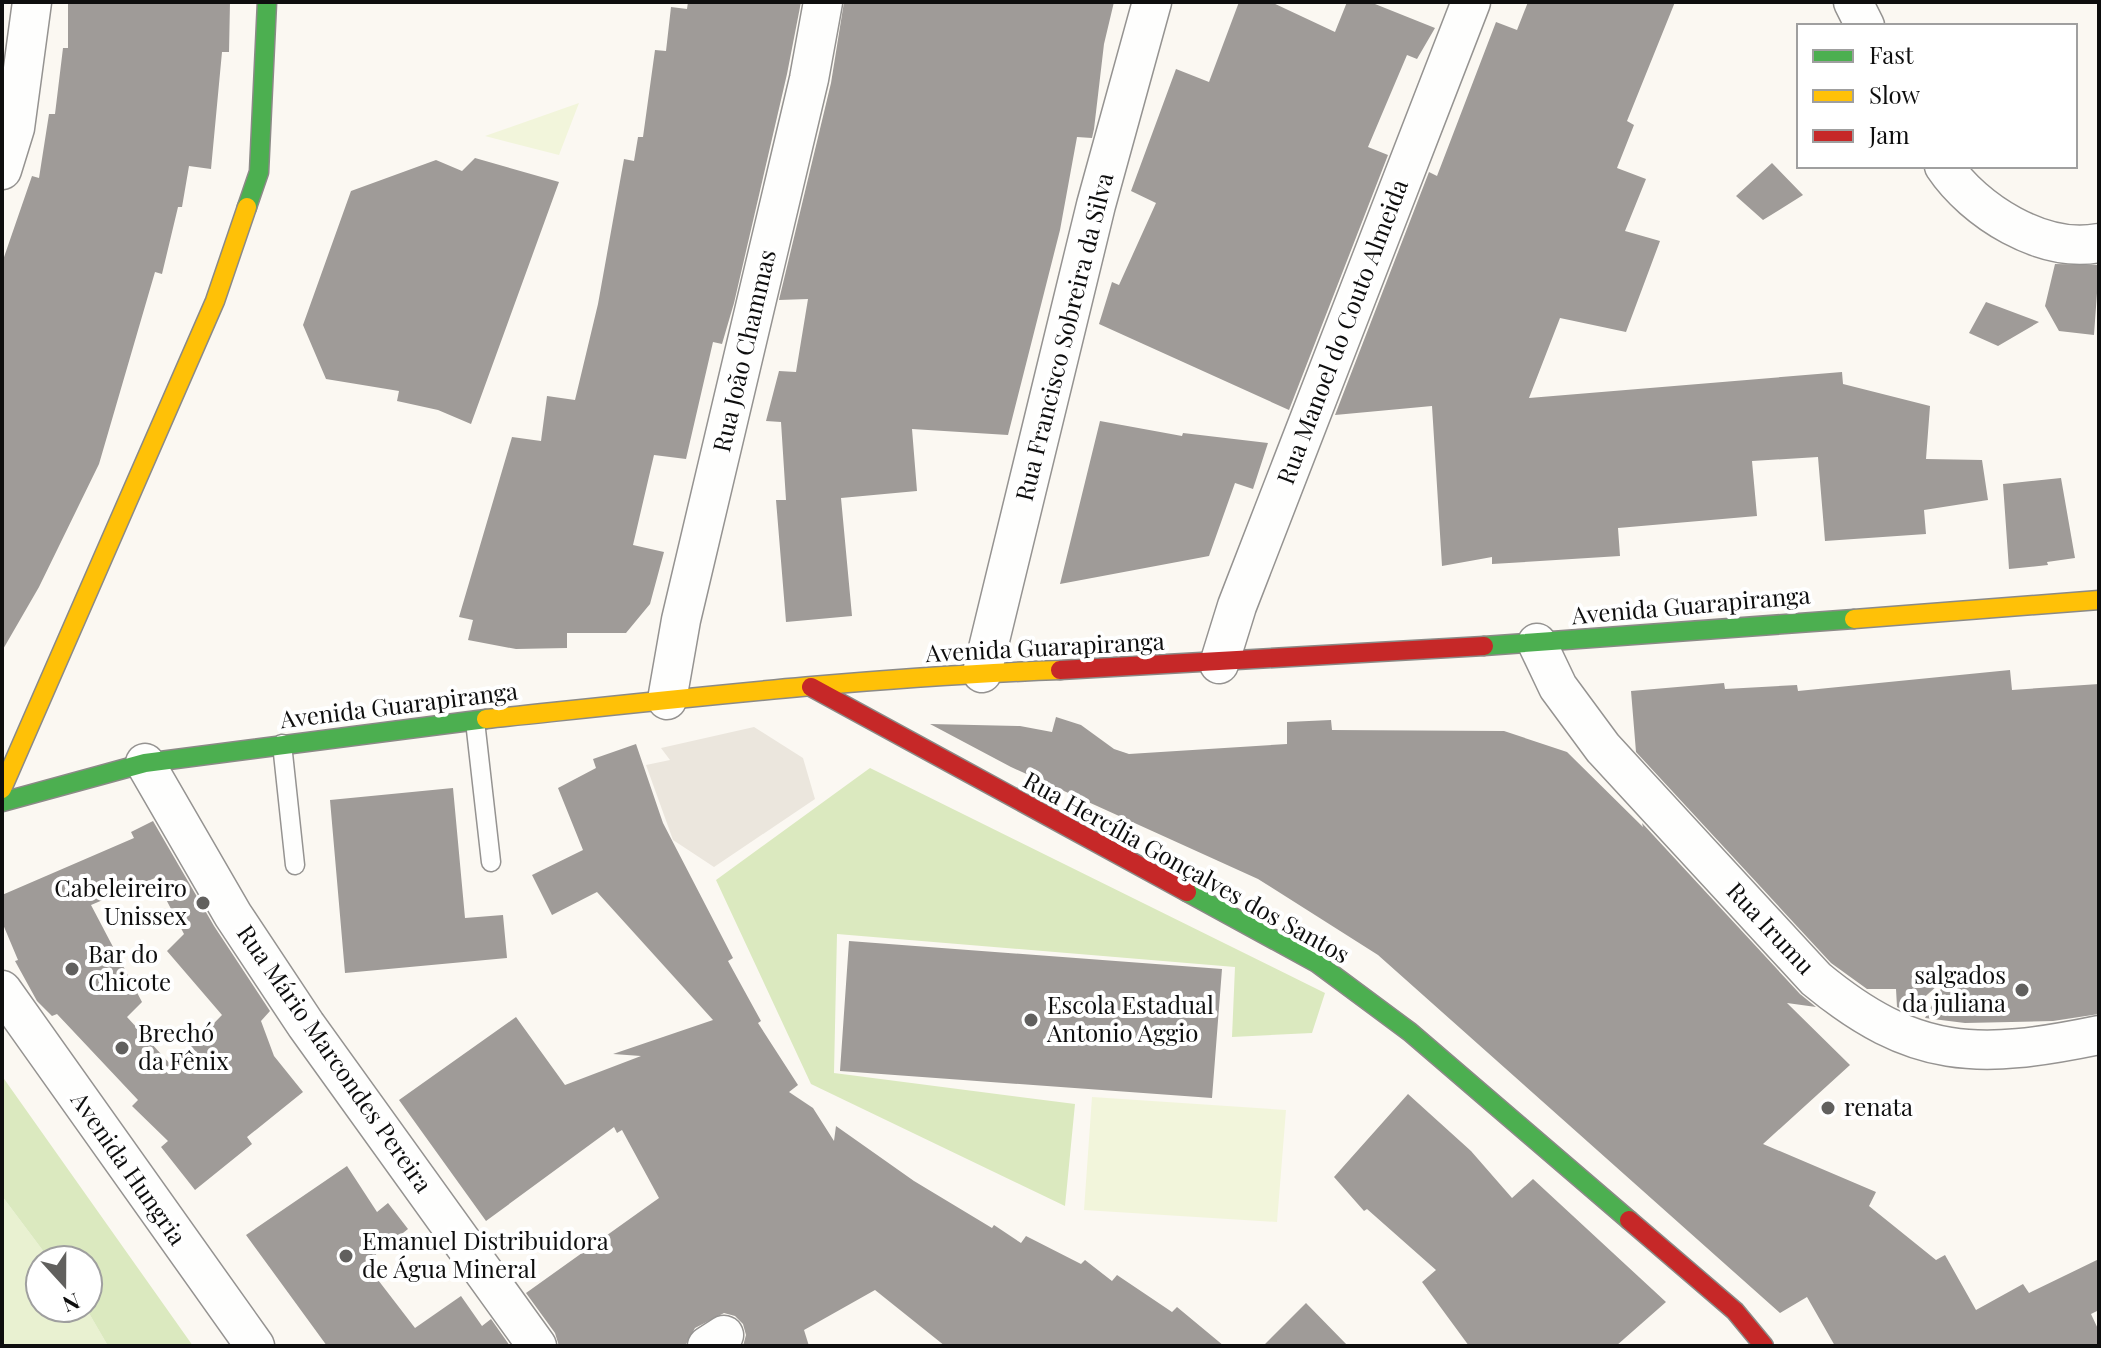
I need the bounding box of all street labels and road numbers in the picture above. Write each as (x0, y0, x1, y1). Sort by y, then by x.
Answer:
street label: Rua Francisco Sobreira da Silva (1007, 169, 1119, 504)
street label: Rua Manoel do Couto Almeida (1268, 174, 1414, 488)
street label: Rua João Chammas (704, 246, 782, 455)
street label: Avenida Guarapiranga (1569, 578, 1811, 630)
street label: Avenida Guarapiranga (924, 624, 1165, 668)
street label: Avenida Guarapiranga (277, 674, 519, 735)
street label: Rua Hercília Gonçalves dos Santos (1018, 763, 1356, 969)
street label: Rua Irumu (1720, 875, 1822, 981)
street label: Rua Mário Marcondes Pereira (231, 918, 440, 1198)
street label: Avenida Hungria (64, 1084, 194, 1251)

